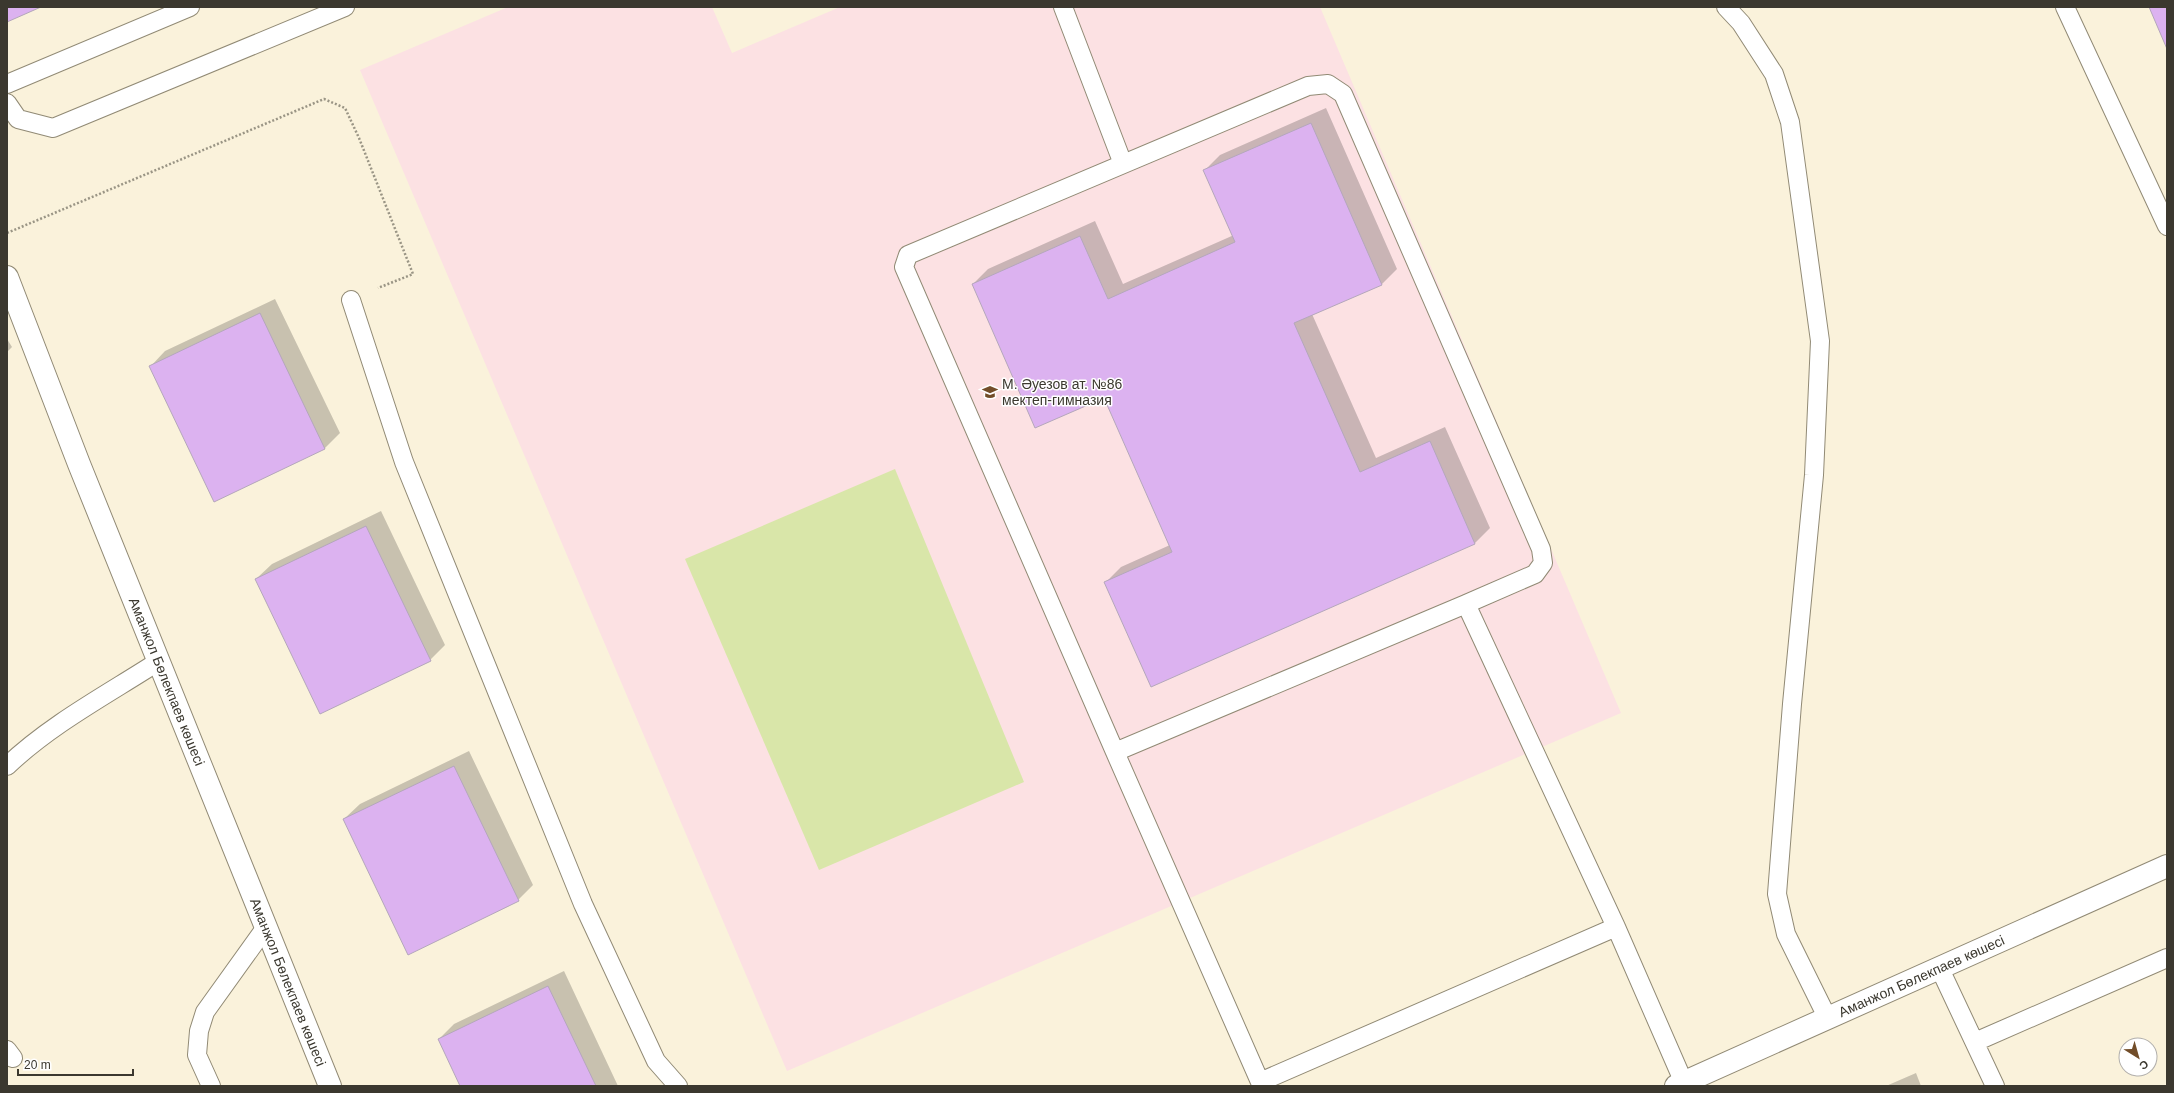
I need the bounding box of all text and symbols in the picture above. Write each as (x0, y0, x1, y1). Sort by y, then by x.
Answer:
place label: М. Әуезов ат. №86 мектеп-гимназия (1002, 376, 1123, 408)
school or university icon: М. Әуезов ат. №86 мектеп-гимназия (981, 383, 999, 401)
street label: Аманжол Бөлекпаев көшесі (126, 595, 208, 768)
street label: Аманжол Бөлекпаев көшесі (247, 896, 329, 1069)
street label: Аманжол Бөлекпаев көшесі (1836, 932, 2007, 1020)
north arrow (2118, 1037, 2158, 1077)
scale bar (18, 1051, 133, 1077)
text: 20 m (24, 1058, 51, 1072)
text: С (2137, 1058, 2151, 1072)

